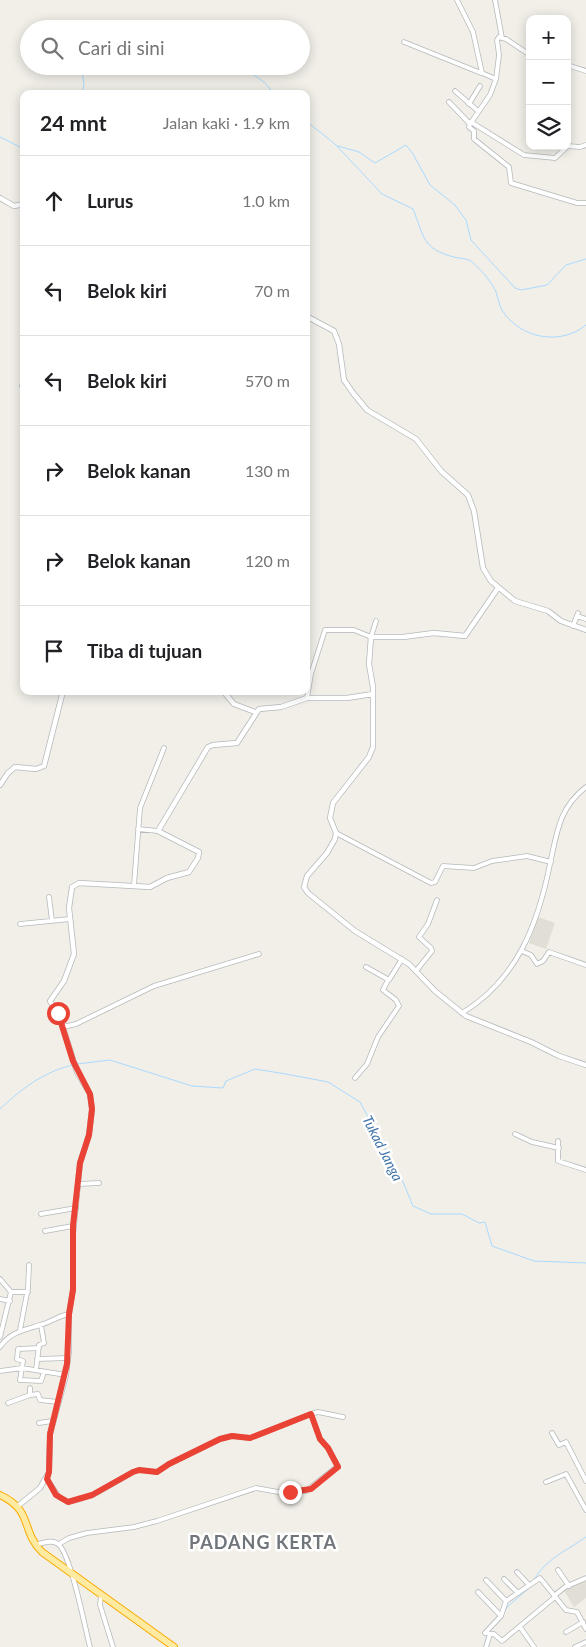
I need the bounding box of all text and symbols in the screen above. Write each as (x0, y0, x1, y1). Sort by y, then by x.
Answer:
map controls (526, 15, 571, 150)
button: + (526, 15, 571, 60)
search box (20, 20, 310, 75)
icon: search (38, 34, 66, 62)
text: Cari di sini (78, 36, 165, 59)
button: − (526, 60, 571, 105)
button: layers (526, 105, 571, 150)
text: 24 mnt (40, 110, 107, 135)
text: Jalan kaki · 1.9 km (163, 113, 290, 132)
icon: ahead (40, 187, 68, 215)
text: Lurus (87, 189, 133, 212)
text: 1.0 km (242, 191, 290, 210)
icon: left (40, 277, 68, 305)
text: Belok kiri (87, 279, 167, 302)
text: 70 m (254, 281, 290, 300)
icon: left (40, 367, 68, 395)
text: Belok kiri (87, 369, 167, 392)
text: 570 m (245, 371, 290, 390)
icon: right (40, 457, 68, 485)
text: Belok kanan (87, 459, 191, 482)
text: 130 m (245, 461, 290, 480)
icon: right (40, 547, 68, 575)
text: Belok kanan (87, 549, 191, 572)
text: 120 m (245, 551, 290, 570)
icon: arrive (40, 637, 68, 665)
text: Tiba di tujuan (87, 639, 202, 662)
route start (47, 1002, 70, 1025)
water label: Tukad Janga (359, 1112, 407, 1184)
route end (279, 1481, 302, 1504)
district label: PADANG KERTA (189, 1531, 337, 1553)

